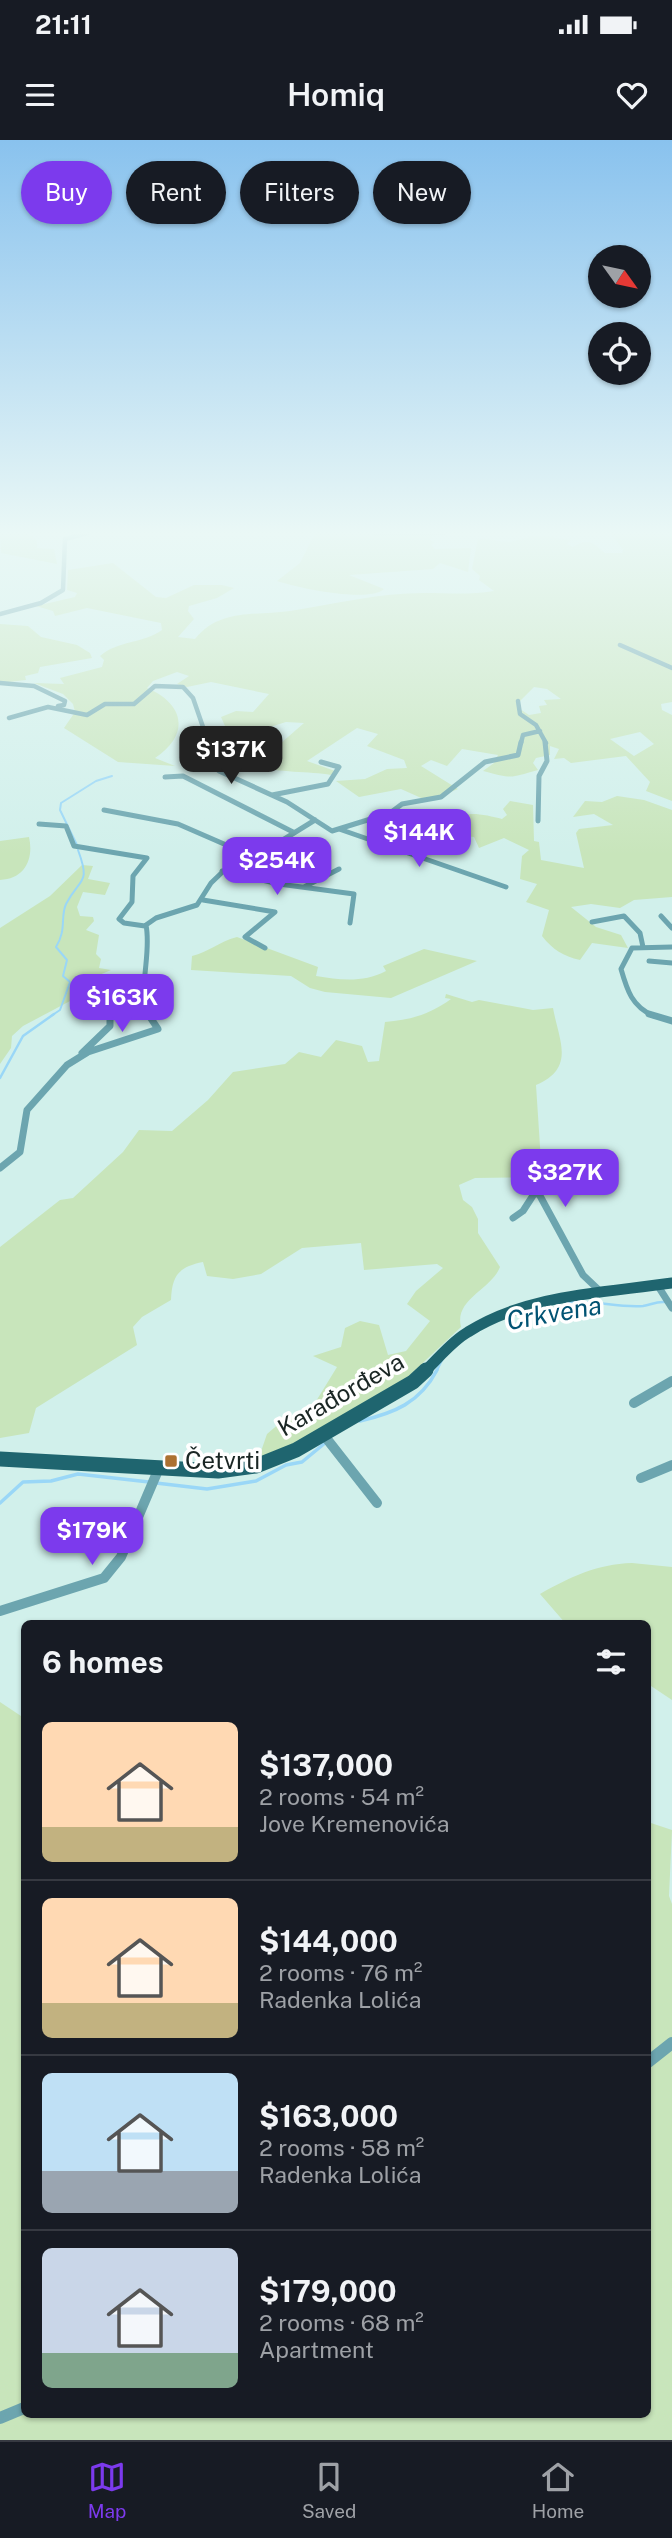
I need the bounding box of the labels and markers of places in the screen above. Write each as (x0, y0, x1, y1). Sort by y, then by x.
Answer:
pin: $137K (182, 726, 280, 786)
pin: $144K (370, 810, 468, 869)
pin: $254K (228, 838, 326, 897)
pin: $163K (73, 974, 171, 1034)
pin: $327K (516, 1150, 614, 1209)
place label: Četvrti (185, 1446, 260, 1474)
marker: Četvrti (163, 1453, 179, 1469)
pin: $179K (43, 1508, 141, 1567)

